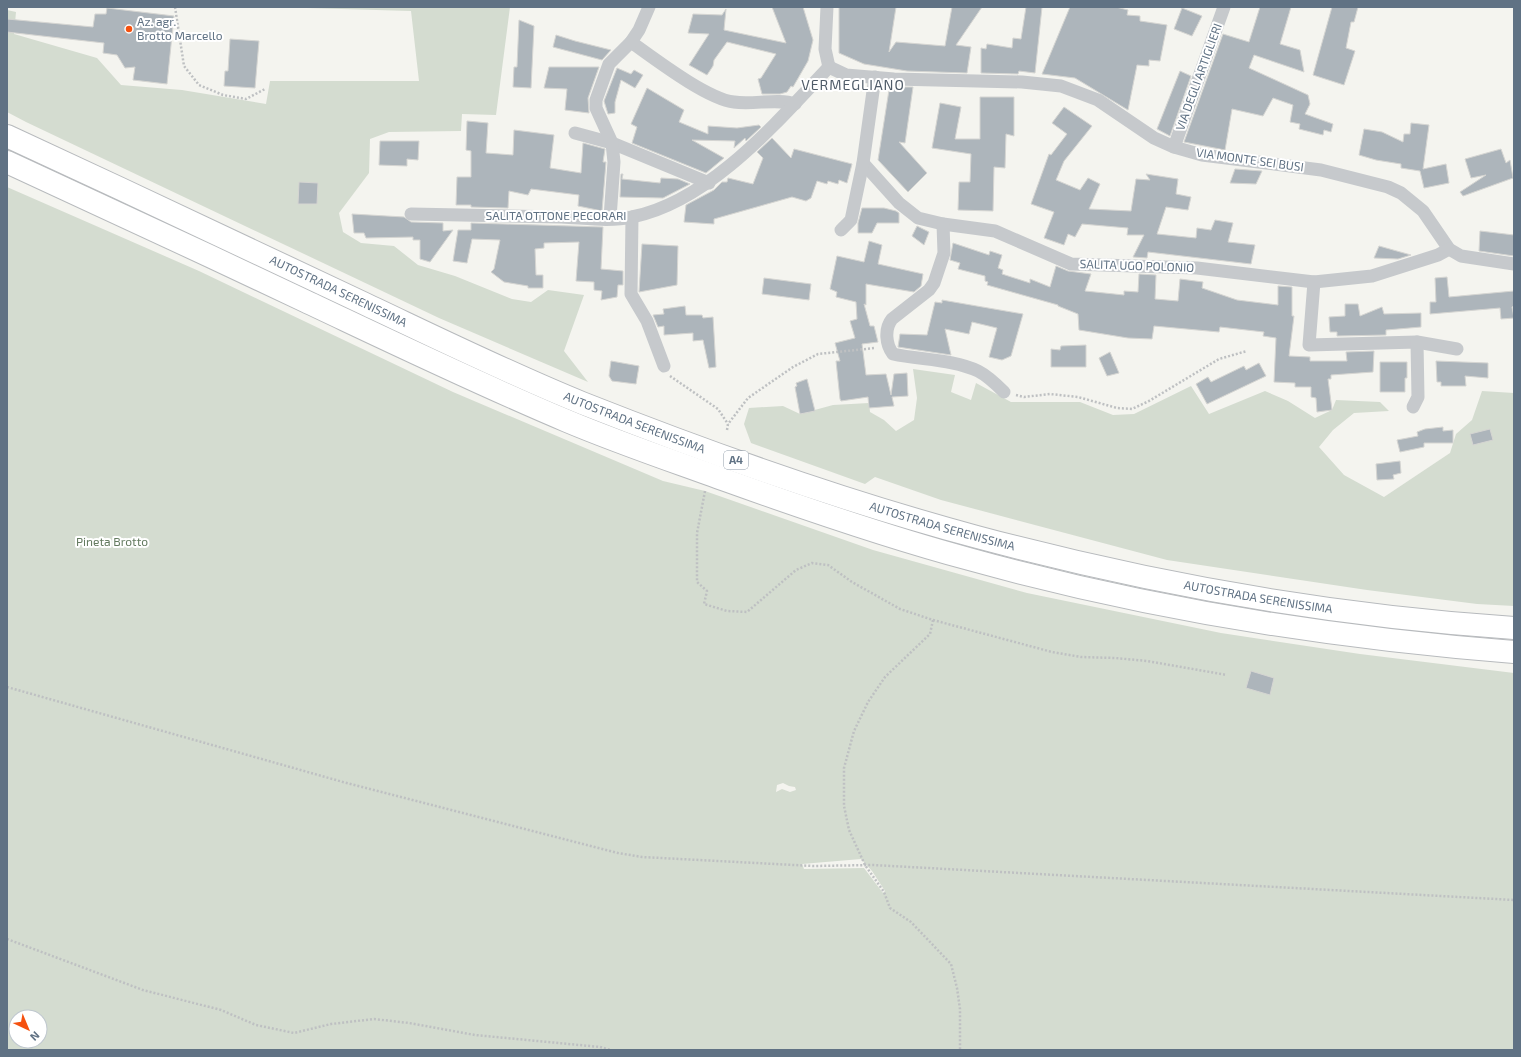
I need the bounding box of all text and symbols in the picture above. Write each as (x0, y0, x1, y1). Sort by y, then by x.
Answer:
place label: Az. agr. Brotto Marcello (137, 14, 223, 42)
street label: VIA DEGLI ARTIGLIERI (1172, 21, 1224, 132)
marker: Az. agr. Brotto Marcello (124, 24, 134, 34)
district label: VERMEGLIANO (801, 76, 905, 93)
street label: VIA MONTE SEI BUSI (1196, 145, 1305, 173)
street label: SALITA OTTONE PECORARI (485, 208, 627, 222)
street label: AUTOSTRADA SERENISSIMA (268, 252, 410, 329)
street label: SALITA UGO POLONIO (1080, 256, 1195, 274)
street label: AUTOSTRADA SERENISSIMA (562, 388, 708, 456)
road number: A4 (724, 451, 748, 469)
street label: AUTOSTRADA SERENISSIMA (868, 498, 1017, 553)
park label: Pineta Brotto (76, 534, 148, 548)
street label: AUTOSTRADA SERENISSIMA (1183, 577, 1334, 615)
north arrow (8, 1009, 48, 1049)
text: N (28, 1029, 43, 1044)

